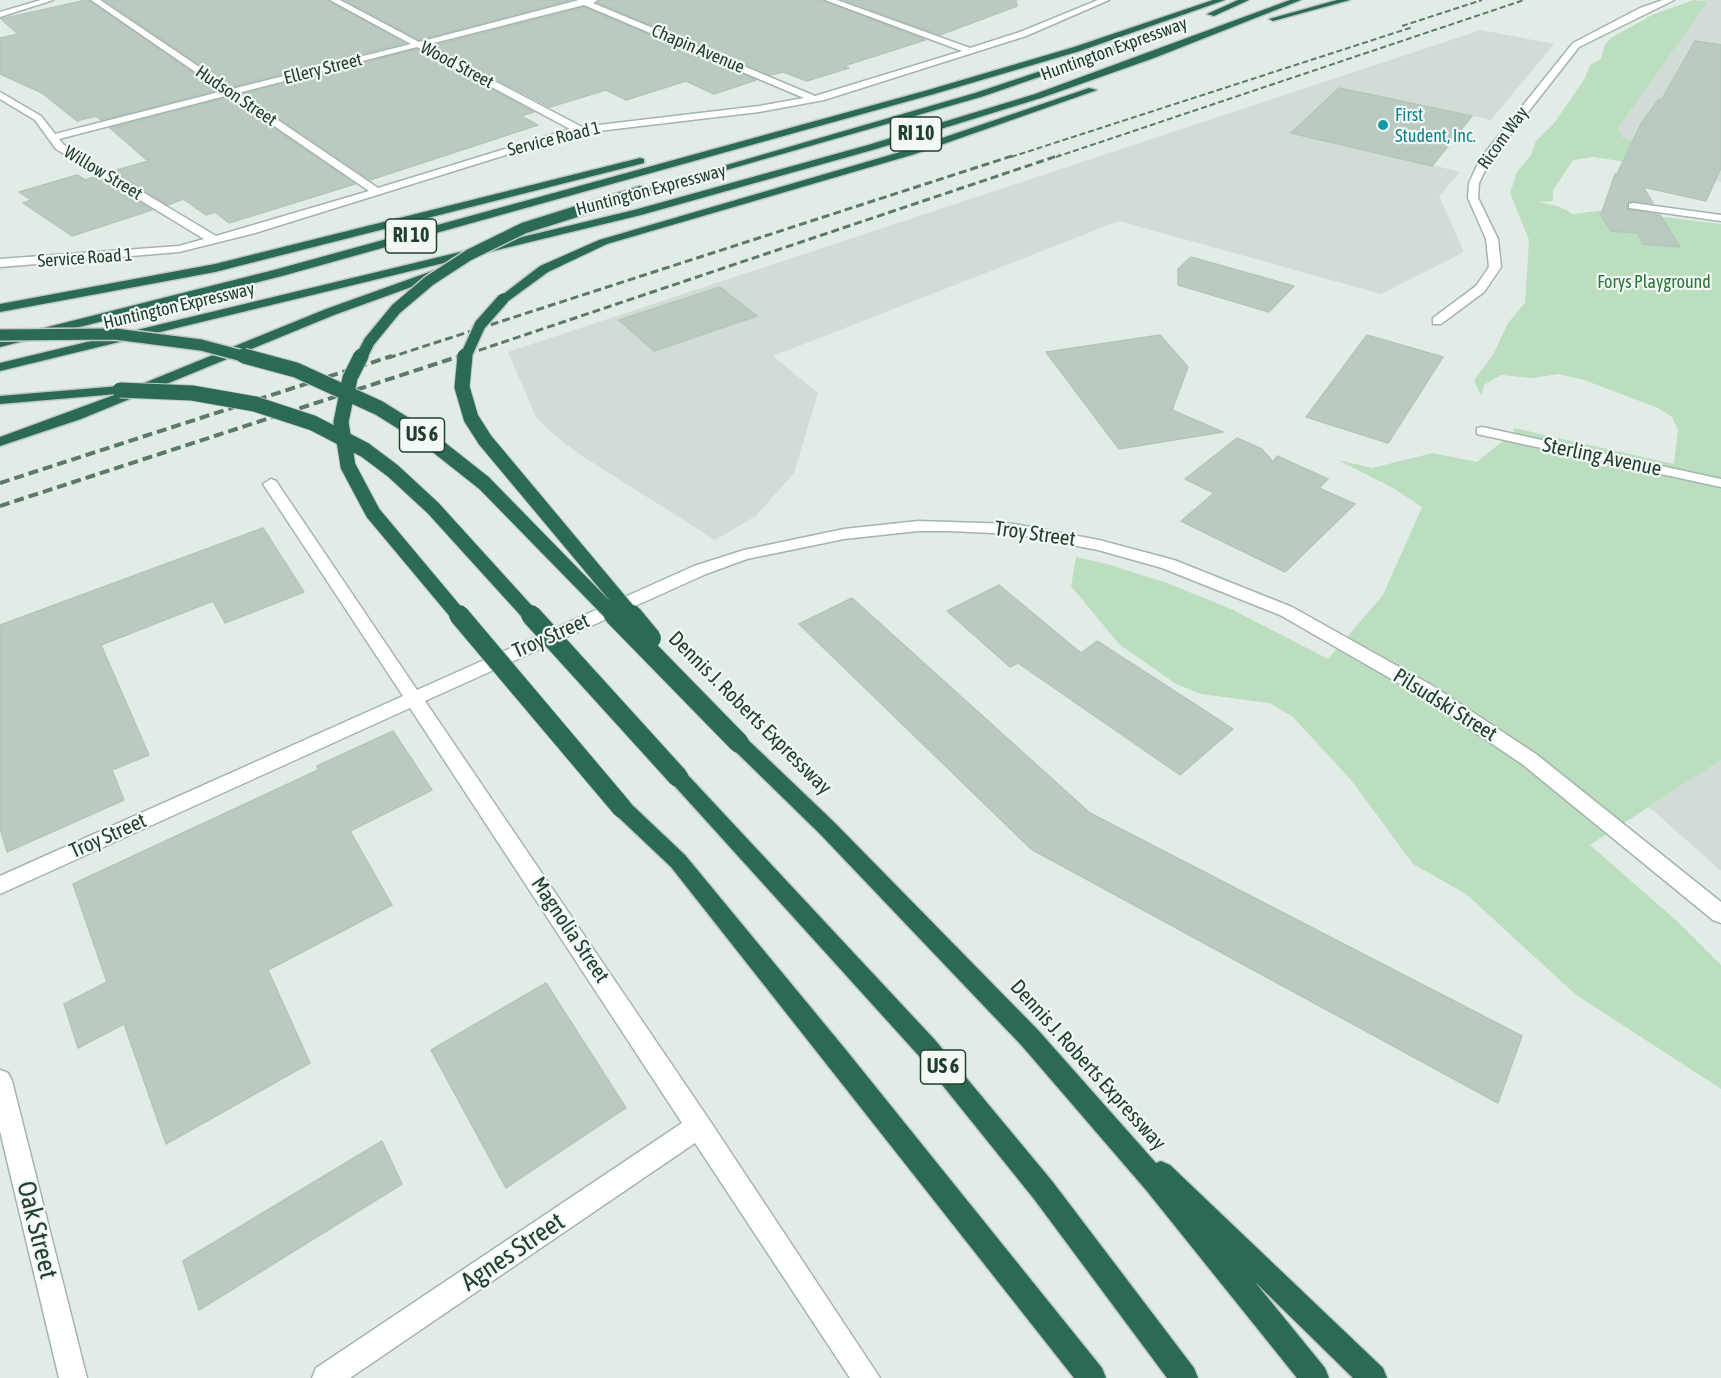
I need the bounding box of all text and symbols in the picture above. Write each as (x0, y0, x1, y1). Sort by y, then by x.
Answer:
street label: Huntington Expressway (1038, 12, 1190, 86)
street label: Chapin Avenue (648, 20, 748, 78)
street label: Wood Street (417, 37, 497, 93)
street label: Ellery Street (282, 49, 364, 89)
street label: Hudson Street (191, 61, 281, 131)
street label: Ricom Way (1473, 103, 1533, 173)
place label: First Student, Inc. (1395, 104, 1476, 146)
street label: Service Road 1 (505, 117, 603, 161)
road number: RI 10 (890, 117, 942, 151)
marker: First Student, Inc. (1376, 118, 1390, 132)
street label: Willow Street (60, 141, 146, 205)
street label: Huntington Expressway (574, 160, 728, 220)
road number: RI 10 (386, 219, 436, 253)
street label: Service Road 1 (37, 244, 133, 272)
park label: Forys Playground (1597, 271, 1711, 293)
street label: Huntington Expressway (101, 278, 257, 334)
road number: US 6 (400, 418, 444, 452)
street label: Sterling Avenue (1540, 432, 1664, 482)
street label: Troy Street (993, 516, 1077, 552)
street label: Troy Street (509, 608, 593, 664)
street label: Dennis J. Roberts Expressway (663, 626, 837, 800)
street label: Pilsudski Street (1388, 663, 1502, 747)
street label: Troy Street (66, 808, 150, 864)
street label: Magnolia Street (525, 872, 615, 988)
street label: Dennis J. Roberts Expressway (1005, 975, 1171, 1155)
road number: US 6 (920, 1050, 966, 1084)
street label: Oak Street (10, 1178, 64, 1282)
street label: Agnes Street (455, 1206, 571, 1298)

